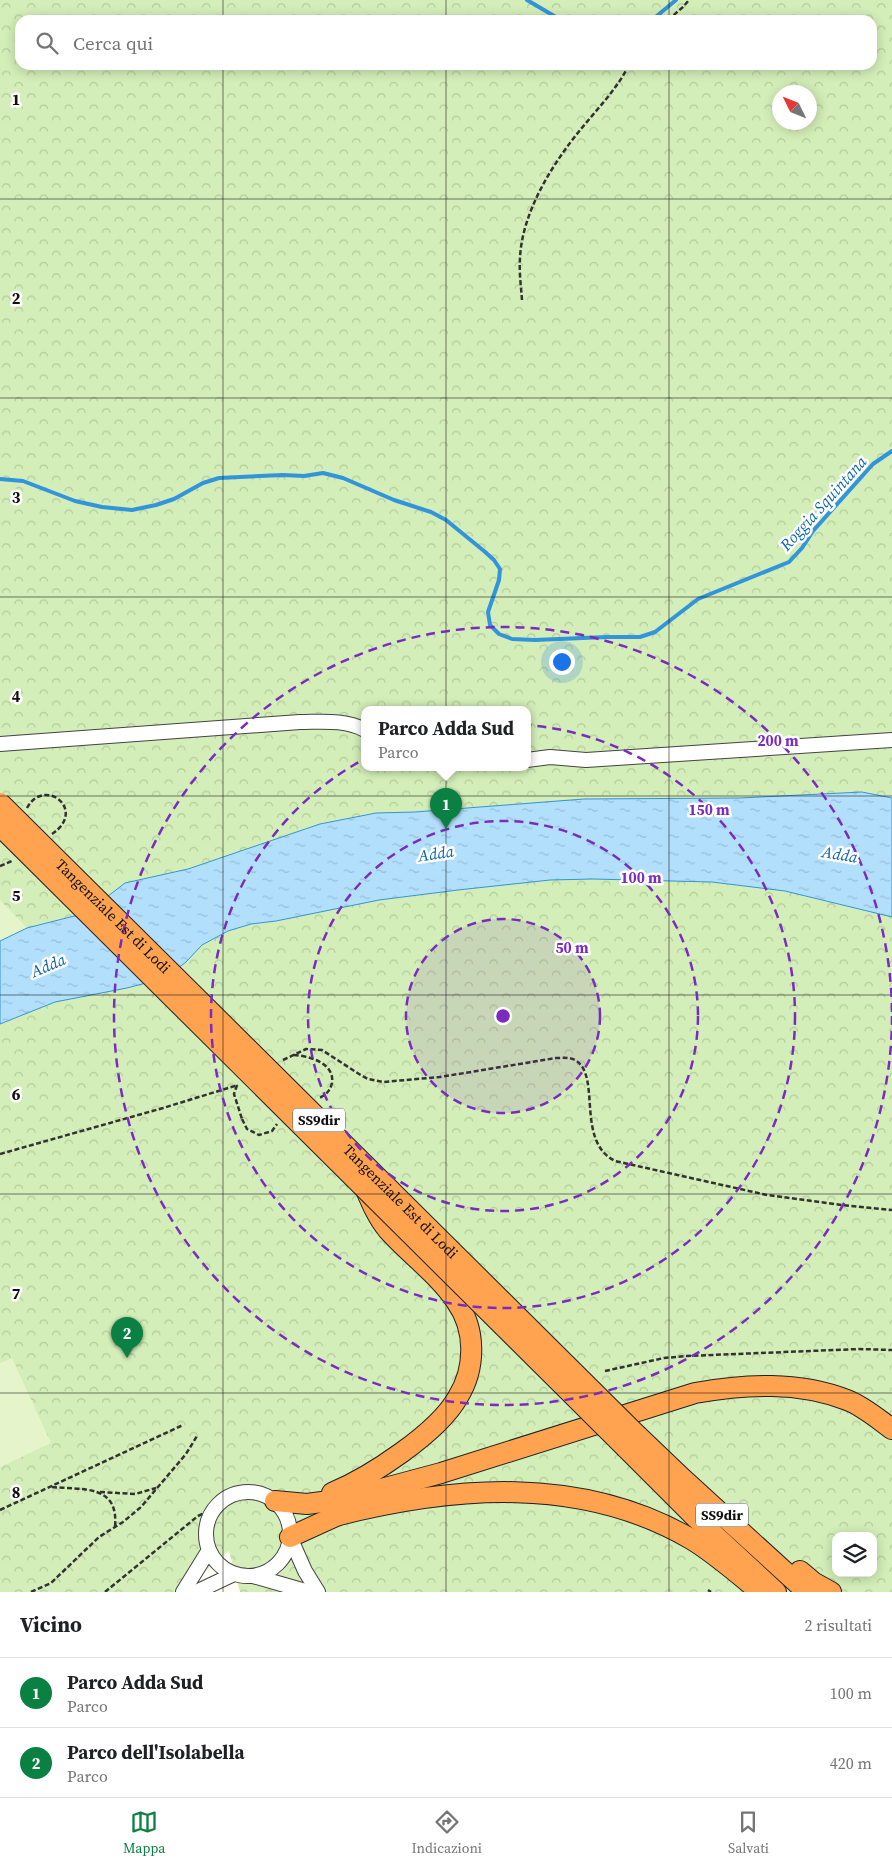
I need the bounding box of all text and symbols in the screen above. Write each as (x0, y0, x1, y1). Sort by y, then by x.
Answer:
search box (15, 15, 877, 70)
icon: search (33, 29, 61, 57)
text: Cerca qui (73, 30, 153, 56)
north arrow (772, 85, 817, 130)
text: 1 (12, 88, 20, 110)
text: 2 (12, 287, 21, 309)
water label: Roggia Squintana (774, 451, 872, 556)
text: 3 (12, 486, 21, 508)
your location (549, 649, 575, 675)
text: 4 (12, 685, 21, 707)
popup (361, 706, 531, 771)
text: Parco Adda Sud (378, 715, 514, 741)
text: 200 m (757, 730, 799, 751)
text: Parco (378, 741, 419, 763)
pin: 1 (430, 788, 462, 829)
text: 150 m (688, 799, 730, 820)
water label: Adda (416, 840, 456, 867)
water label: Adda (820, 840, 860, 868)
street label: Tangenziale Est di Lodi (51, 854, 176, 978)
text: 100 m (620, 867, 662, 888)
text: 5 (12, 884, 21, 906)
text: 50 m (555, 937, 589, 958)
water label: Adda (26, 948, 69, 983)
centre of rings (494, 1007, 512, 1025)
text: 6 (12, 1083, 21, 1105)
road number: SS9dir (293, 1108, 345, 1132)
street label: Tangenziale Est di Lodi (339, 1139, 463, 1263)
text: 7 (12, 1282, 21, 1304)
pin: 2 (111, 1317, 143, 1358)
text: 8 (12, 1481, 20, 1503)
road number: SS9dir (696, 1504, 748, 1526)
map controls (832, 1532, 877, 1577)
button: layers (832, 1532, 877, 1577)
text: Vicino (20, 1610, 82, 1639)
text: 2 risultati (804, 1614, 872, 1636)
text: Parco Adda Sud (67, 1669, 203, 1695)
text: 1 (32, 1682, 40, 1704)
text: 100 m (830, 1682, 872, 1704)
text: Parco (67, 1695, 108, 1717)
text: Parco dell'Isolabella (67, 1739, 245, 1765)
text: 2 (32, 1752, 40, 1774)
text: 420 m (830, 1752, 872, 1774)
text: Parco (67, 1765, 108, 1787)
tab: Mappa (123, 1808, 165, 1858)
tab: Indicazioni (411, 1808, 482, 1858)
tab: Salvati (728, 1808, 769, 1858)

